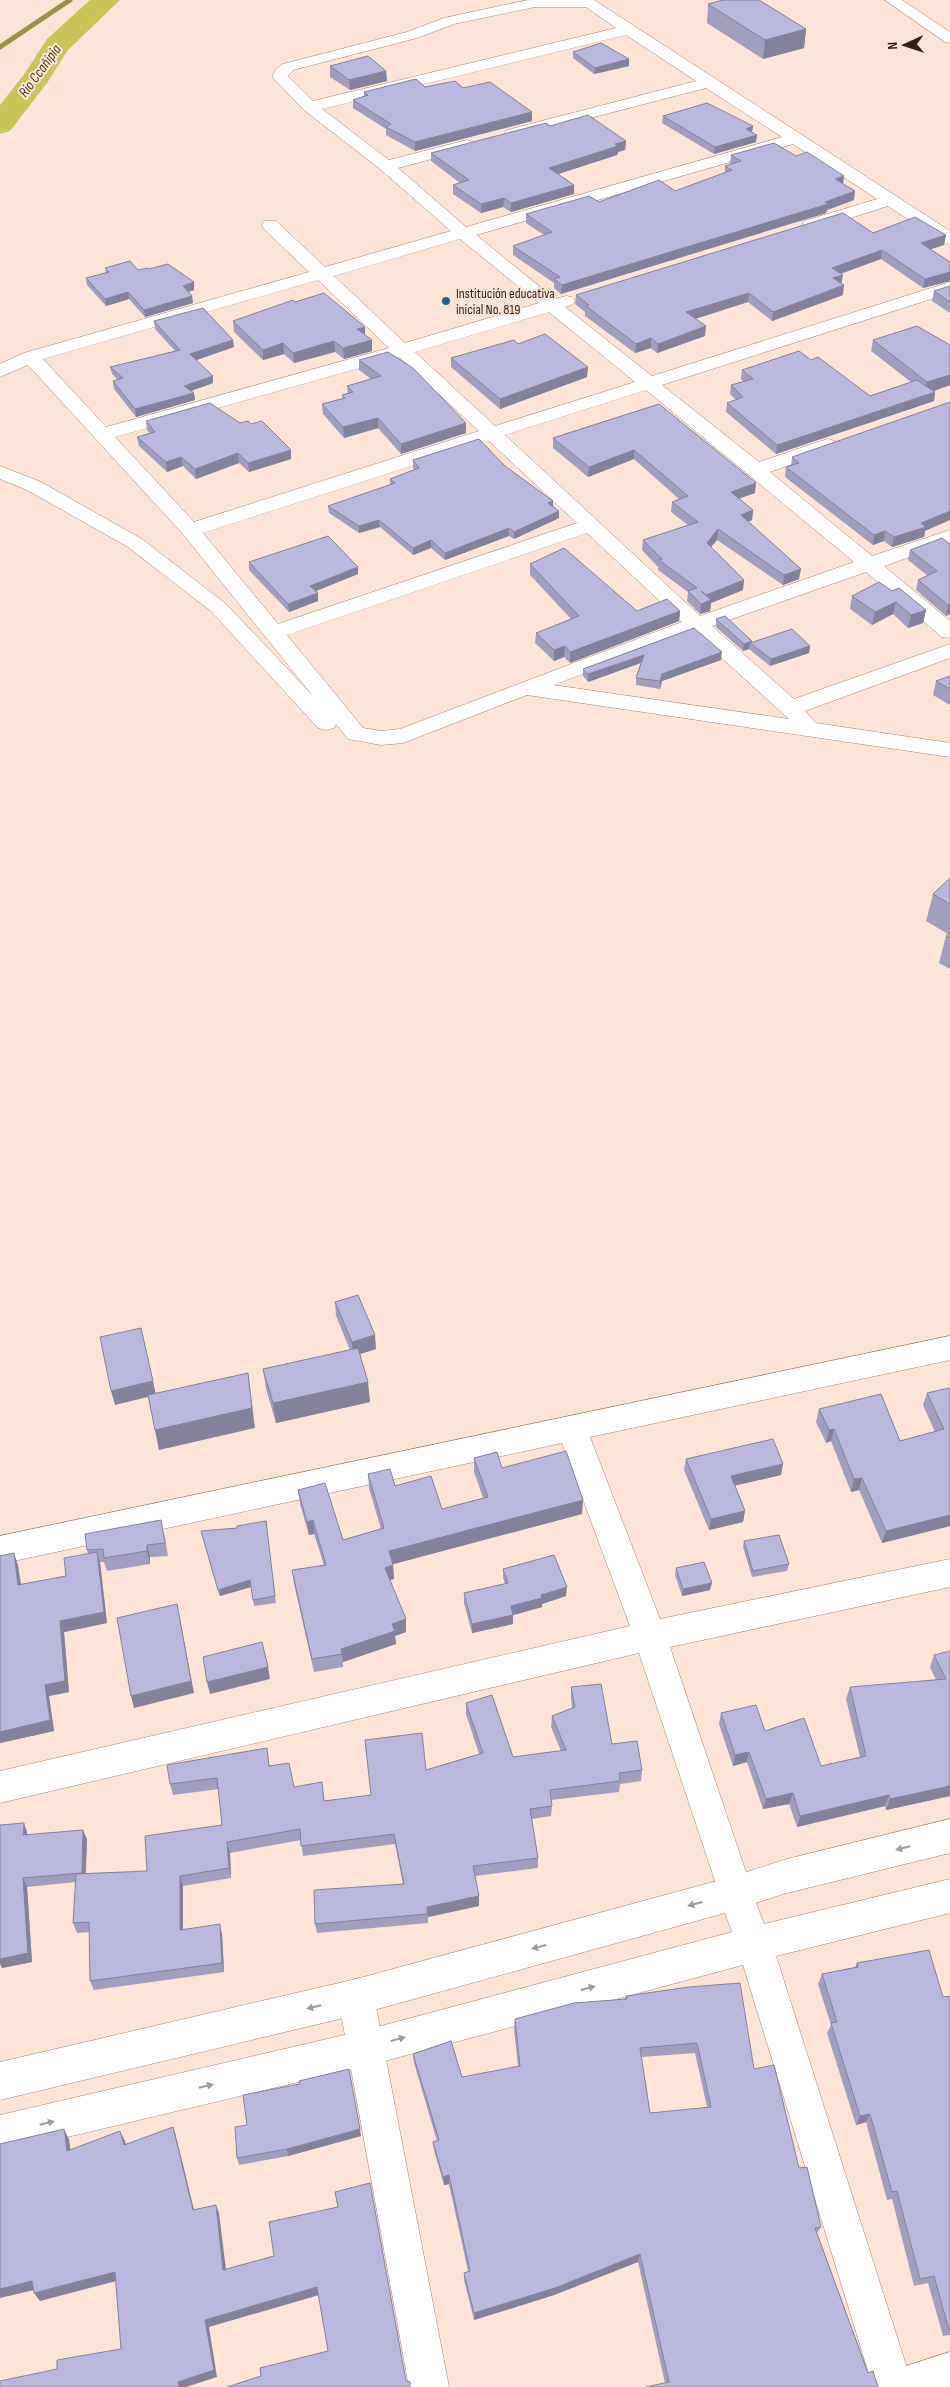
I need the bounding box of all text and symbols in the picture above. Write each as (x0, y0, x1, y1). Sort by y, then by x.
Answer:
north arrow (880, 20, 930, 70)
water label: Rio Ccañipia (14, 41, 66, 101)
text: N (884, 41, 901, 50)
place label: Institución educativa inicial No. 819 (456, 285, 555, 318)
marker: Institución educativa inicial No. 819 (440, 295, 452, 307)
one-way arrow (895, 1844, 910, 1852)
one-way arrow (688, 1900, 703, 1908)
one-way arrow (531, 1943, 546, 1951)
one-way arrow (581, 1984, 596, 1992)
one-way arrow (306, 2003, 321, 2011)
one-way arrow (390, 2035, 405, 2043)
one-way arrow (198, 2082, 213, 2090)
one-way arrow (40, 2119, 55, 2127)

